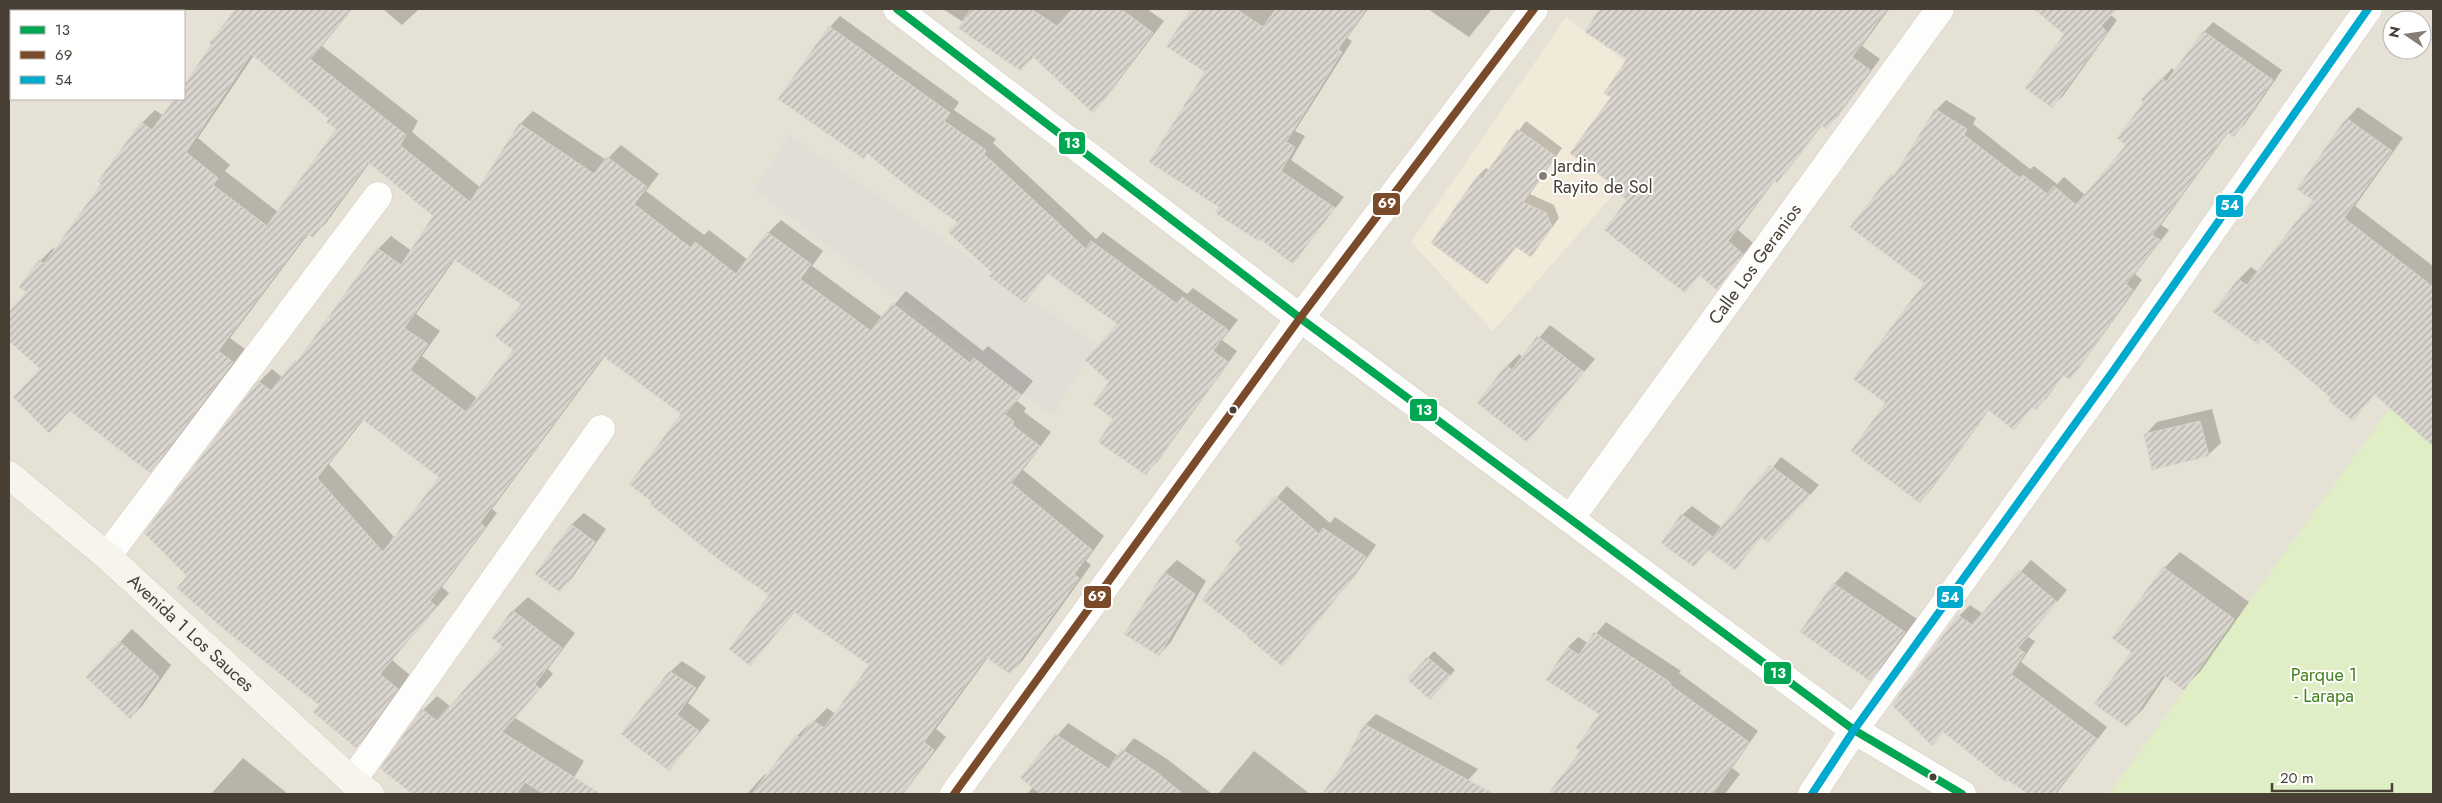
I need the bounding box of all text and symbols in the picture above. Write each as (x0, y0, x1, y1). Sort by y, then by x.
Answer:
legend (10, 10, 185, 100)
north arrow (2382, 10, 2432, 60)
text: 13 (55, 19, 70, 41)
text: N (2383, 24, 2405, 40)
text: 69 (55, 44, 72, 66)
text: 54 (55, 69, 72, 91)
line badge: 13 (1058, 131, 1086, 155)
text: 13 (1064, 133, 1080, 153)
place label: Jardin Rayito de Sol (1551, 153, 1653, 200)
marker: Jardin Rayito de Sol (1537, 170, 1549, 182)
line badge: 69 (1372, 192, 1401, 216)
text: 69 (1378, 193, 1396, 213)
line badge: 54 (2215, 194, 2244, 218)
text: 54 (2221, 195, 2240, 215)
street label: Calle Los Geranios (1702, 198, 1808, 330)
line badge: 13 (1409, 398, 1438, 422)
text: 13 (1416, 400, 1432, 420)
unlabelled marker (1228, 405, 1238, 415)
street label: Avenida 1 Los Sauces (122, 568, 260, 698)
line badge: 69 (1083, 585, 1112, 609)
line badge: 54 (1936, 585, 1964, 609)
text: 69 (1088, 586, 1106, 606)
text: 54 (1941, 587, 1960, 607)
line badge: 13 (1763, 661, 1792, 685)
park label: Parque 1 - Larapa (2291, 662, 2357, 709)
text: 13 (1770, 663, 1786, 683)
scale bar (2272, 760, 2392, 792)
text: 20 m (2280, 767, 2314, 789)
unlabelled marker (1928, 772, 1938, 782)

